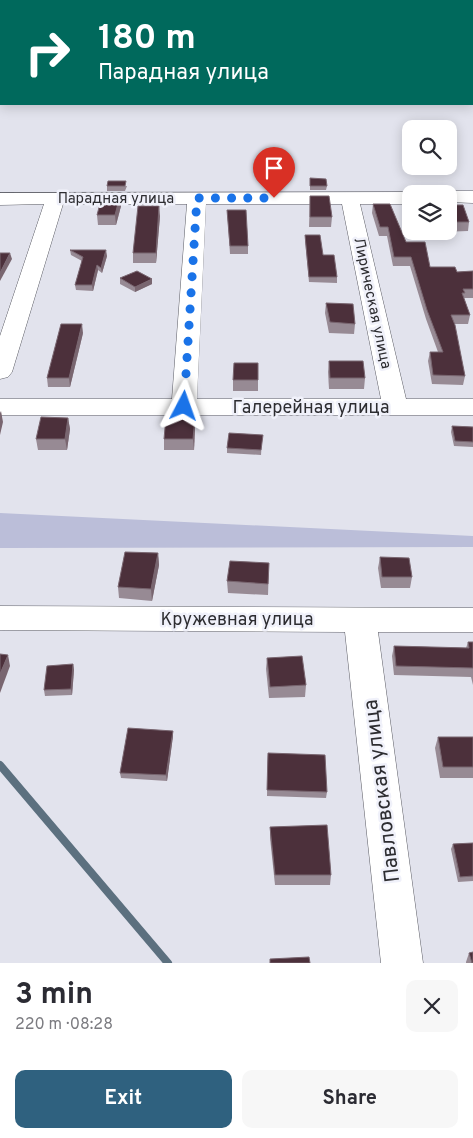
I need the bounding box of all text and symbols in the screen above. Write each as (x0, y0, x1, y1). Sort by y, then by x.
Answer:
text: 180 m (98, 17, 196, 61)
icon: right (15, 20, 80, 85)
text: Парадная улица (98, 60, 269, 87)
map controls (402, 120, 457, 240)
button: search (402, 120, 457, 175)
pin (253, 147, 295, 198)
icon: arrive (260, 154, 288, 182)
button: layers (402, 185, 457, 240)
street label: Парадная улица (58, 190, 174, 209)
street label: Лирическая улица (348, 236, 395, 371)
position arrow (157, 379, 209, 431)
street label: Галерейная улица (233, 397, 389, 420)
street label: Кружевная улица (160, 609, 314, 632)
street label: Павловская улица (358, 698, 407, 884)
text: 3 min (15, 977, 93, 1014)
button: close (406, 980, 458, 1032)
text: 220 m · 08:28 (15, 1015, 113, 1035)
button: Exit (15, 1070, 232, 1128)
button: Share (242, 1070, 458, 1128)

